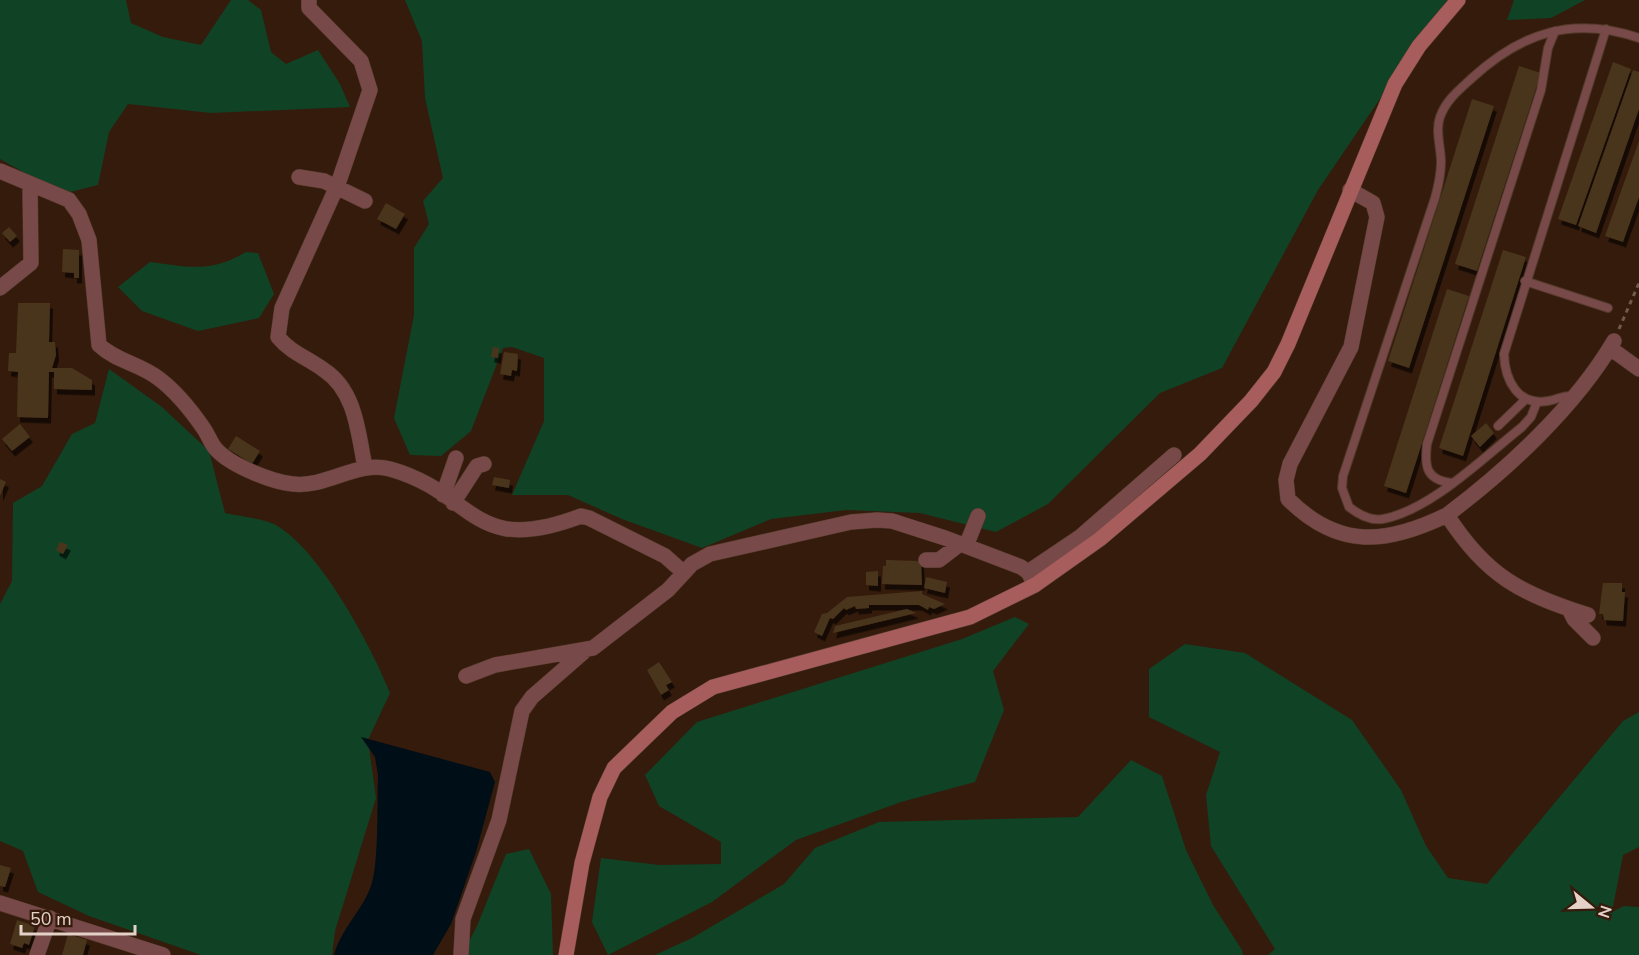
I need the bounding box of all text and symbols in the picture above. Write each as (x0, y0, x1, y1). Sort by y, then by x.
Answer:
north arrow (1561, 877, 1621, 937)
scale bar (21, 898, 135, 936)
text: N (1592, 902, 1617, 921)
text: 50 m (30, 907, 72, 931)

